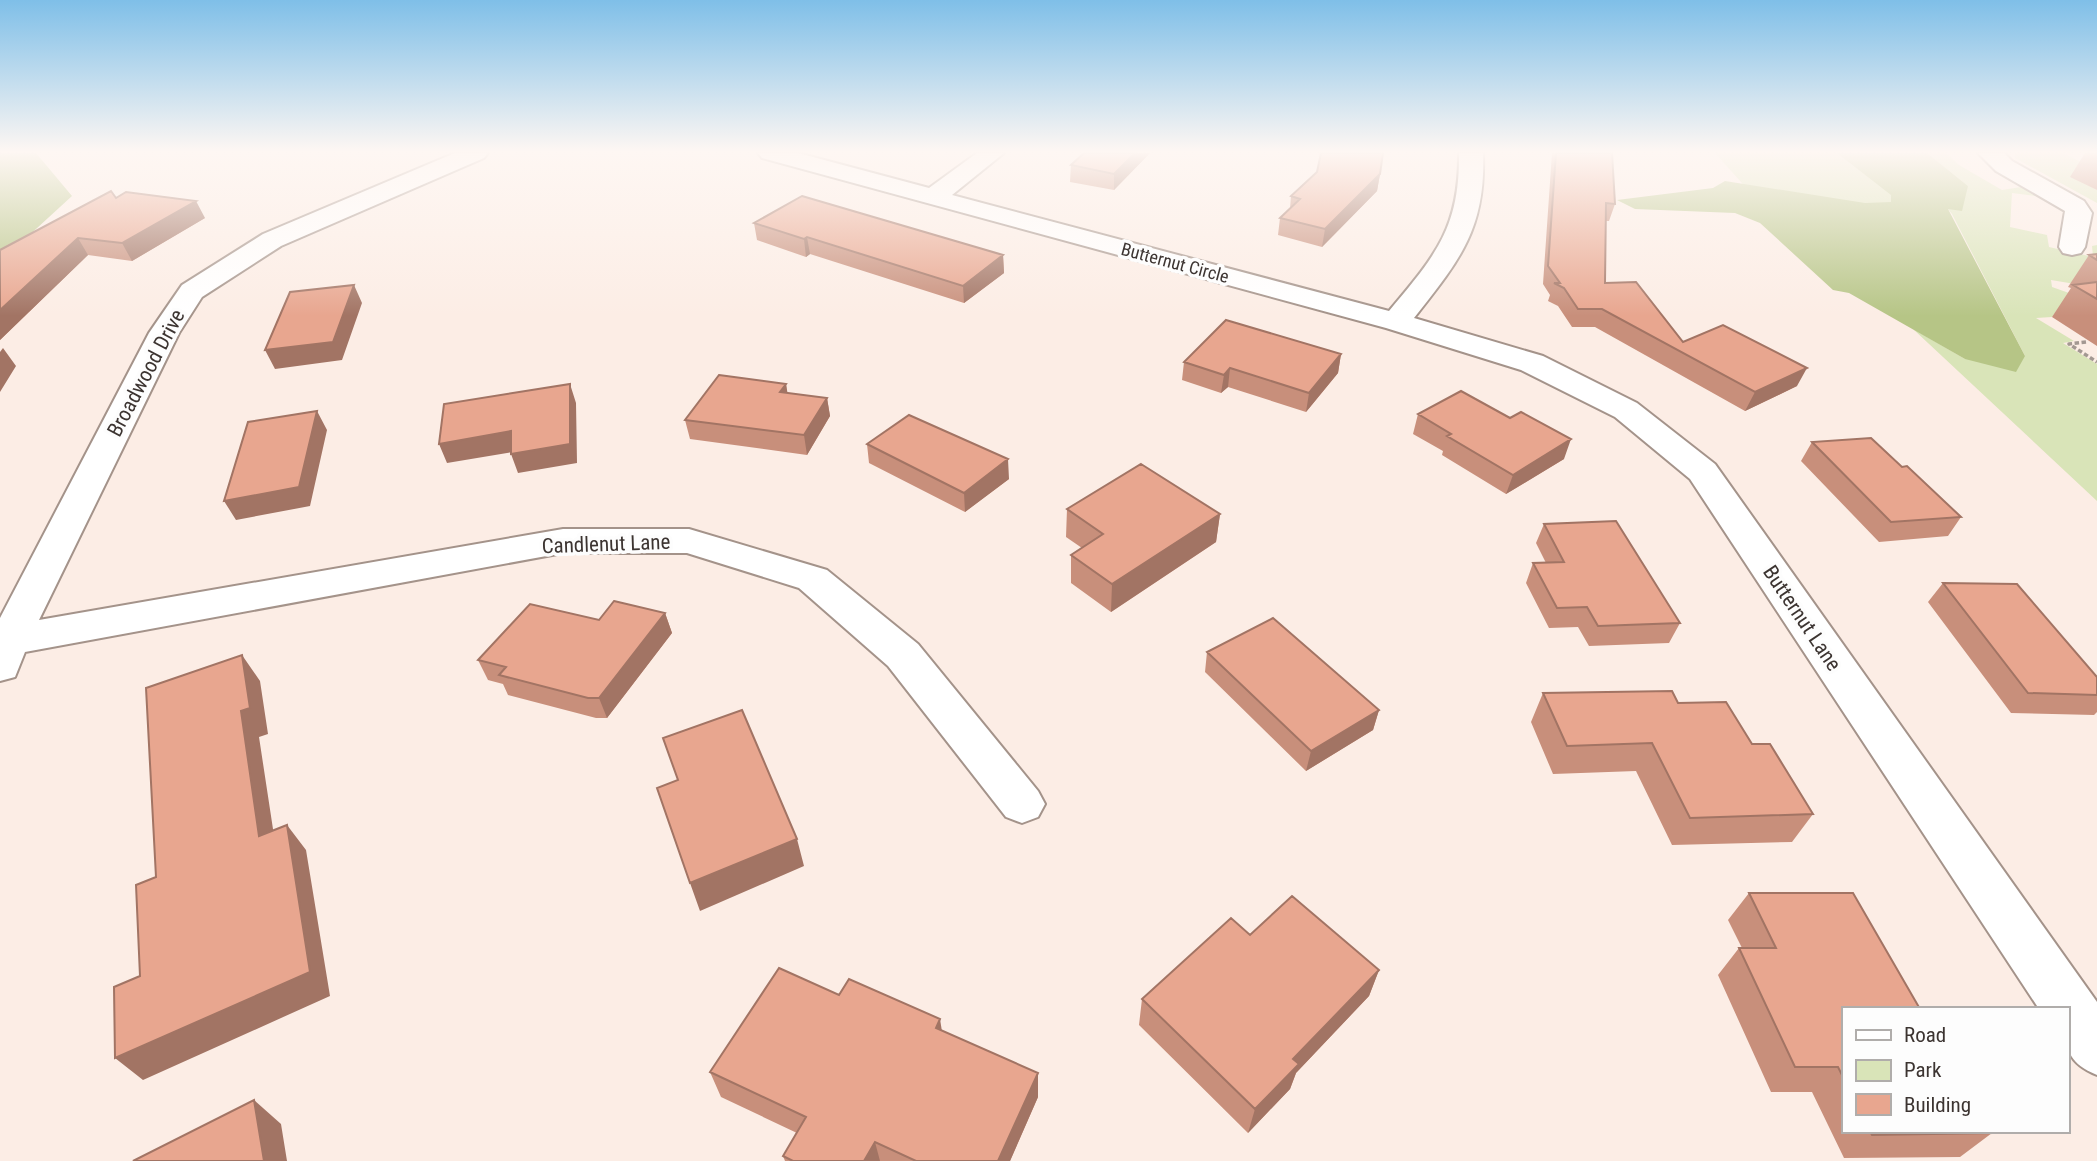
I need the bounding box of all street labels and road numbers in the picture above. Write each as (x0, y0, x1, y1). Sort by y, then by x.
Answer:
street label: Butternut Circle (1119, 238, 1231, 287)
street label: Broadwood Drive (102, 305, 190, 441)
street label: Candlenut Lane (541, 530, 671, 558)
street label: Butternut Lane (1758, 561, 1846, 675)

